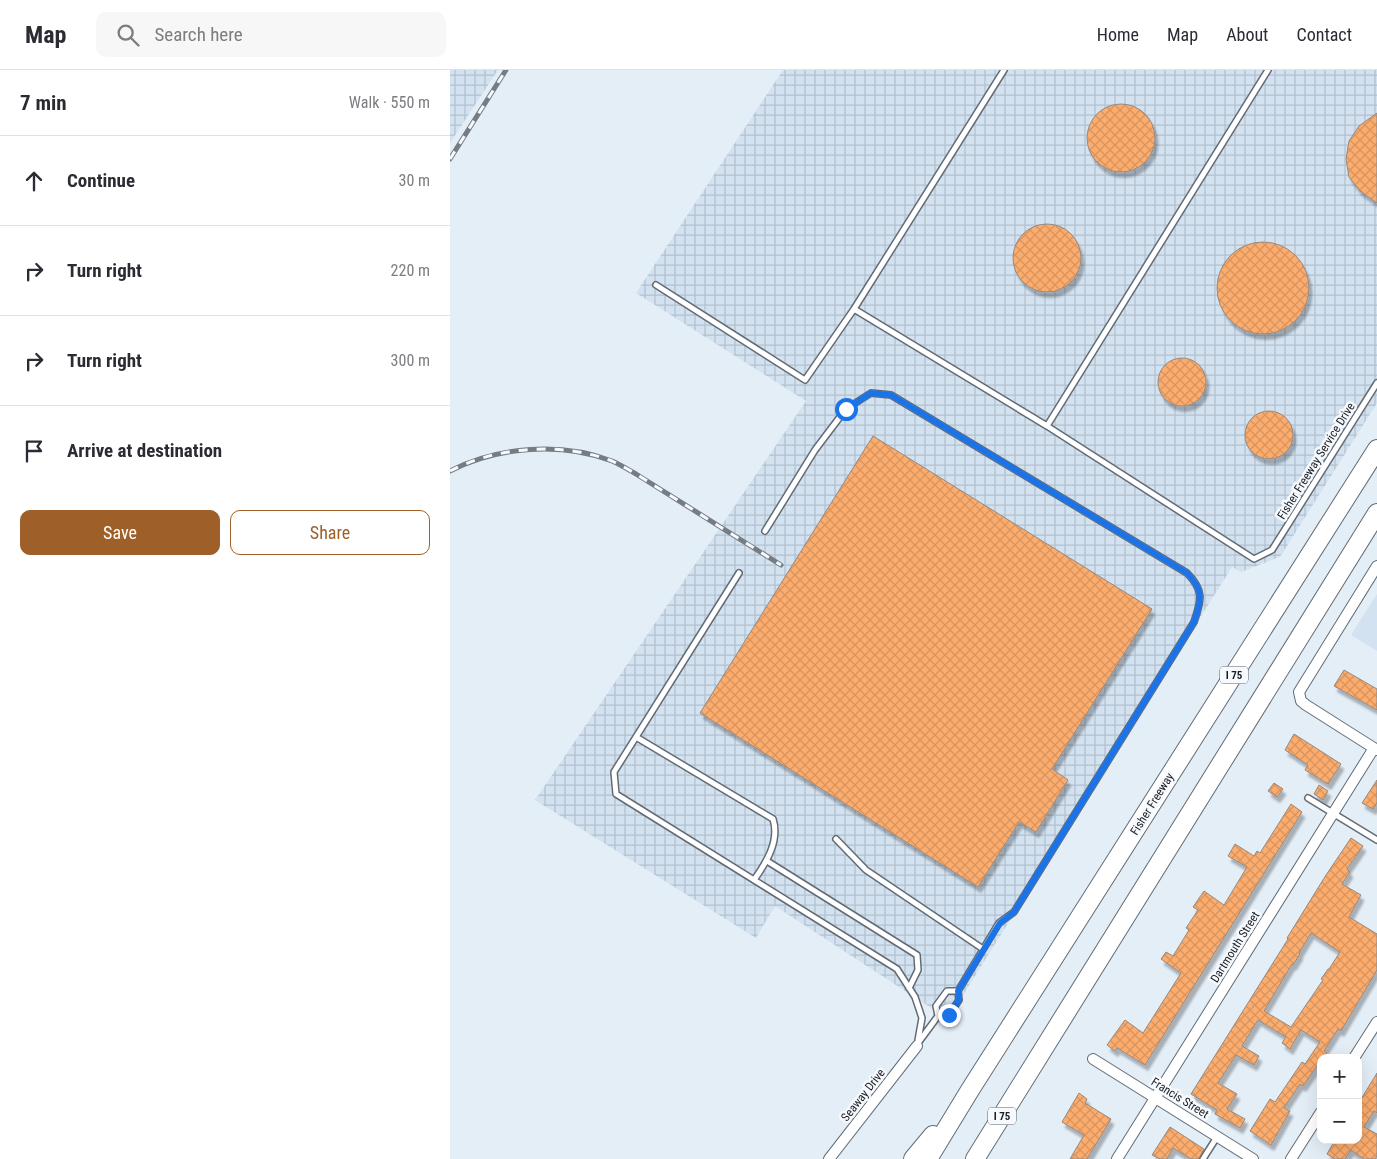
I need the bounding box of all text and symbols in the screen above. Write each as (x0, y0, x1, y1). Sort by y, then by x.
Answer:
search box (96, 12, 446, 57)
text: Map (25, 21, 66, 49)
icon: search (114, 21, 142, 49)
text: Search here (154, 23, 243, 46)
text: Home (1097, 24, 1139, 45)
text: Map (1167, 24, 1198, 45)
text: About (1226, 24, 1268, 45)
text: Contact (1296, 24, 1352, 45)
text: 7 min (20, 91, 67, 115)
text: Walk · 550 m (349, 93, 430, 112)
icon: ahead (20, 167, 48, 195)
text: Continue (67, 169, 135, 192)
text: 30 m (398, 171, 430, 190)
icon: right (20, 257, 48, 285)
text: Turn right (67, 259, 142, 282)
text: 220 m (391, 261, 430, 280)
icon: right (20, 347, 48, 375)
text: Turn right (67, 349, 142, 372)
text: 300 m (391, 351, 430, 370)
route start (835, 398, 858, 421)
street label: Fisher Freeway Service Drive (1274, 400, 1358, 522)
icon: arrive (20, 437, 48, 465)
text: Arrive at destination (67, 439, 222, 462)
button: Save (20, 510, 220, 555)
button: Share (230, 510, 430, 555)
road number: I 75 (1220, 666, 1248, 684)
street label: Fisher Freeway (1127, 770, 1177, 838)
street label: Dartmouth Street (1208, 908, 1263, 985)
route end (938, 1004, 961, 1027)
map controls (1317, 1054, 1362, 1144)
button: + (1317, 1054, 1362, 1099)
street label: Seaway Drive (838, 1066, 888, 1124)
street label: Francis Street (1149, 1075, 1212, 1121)
button: − (1317, 1099, 1362, 1144)
road number: I 75 (988, 1108, 1016, 1124)

